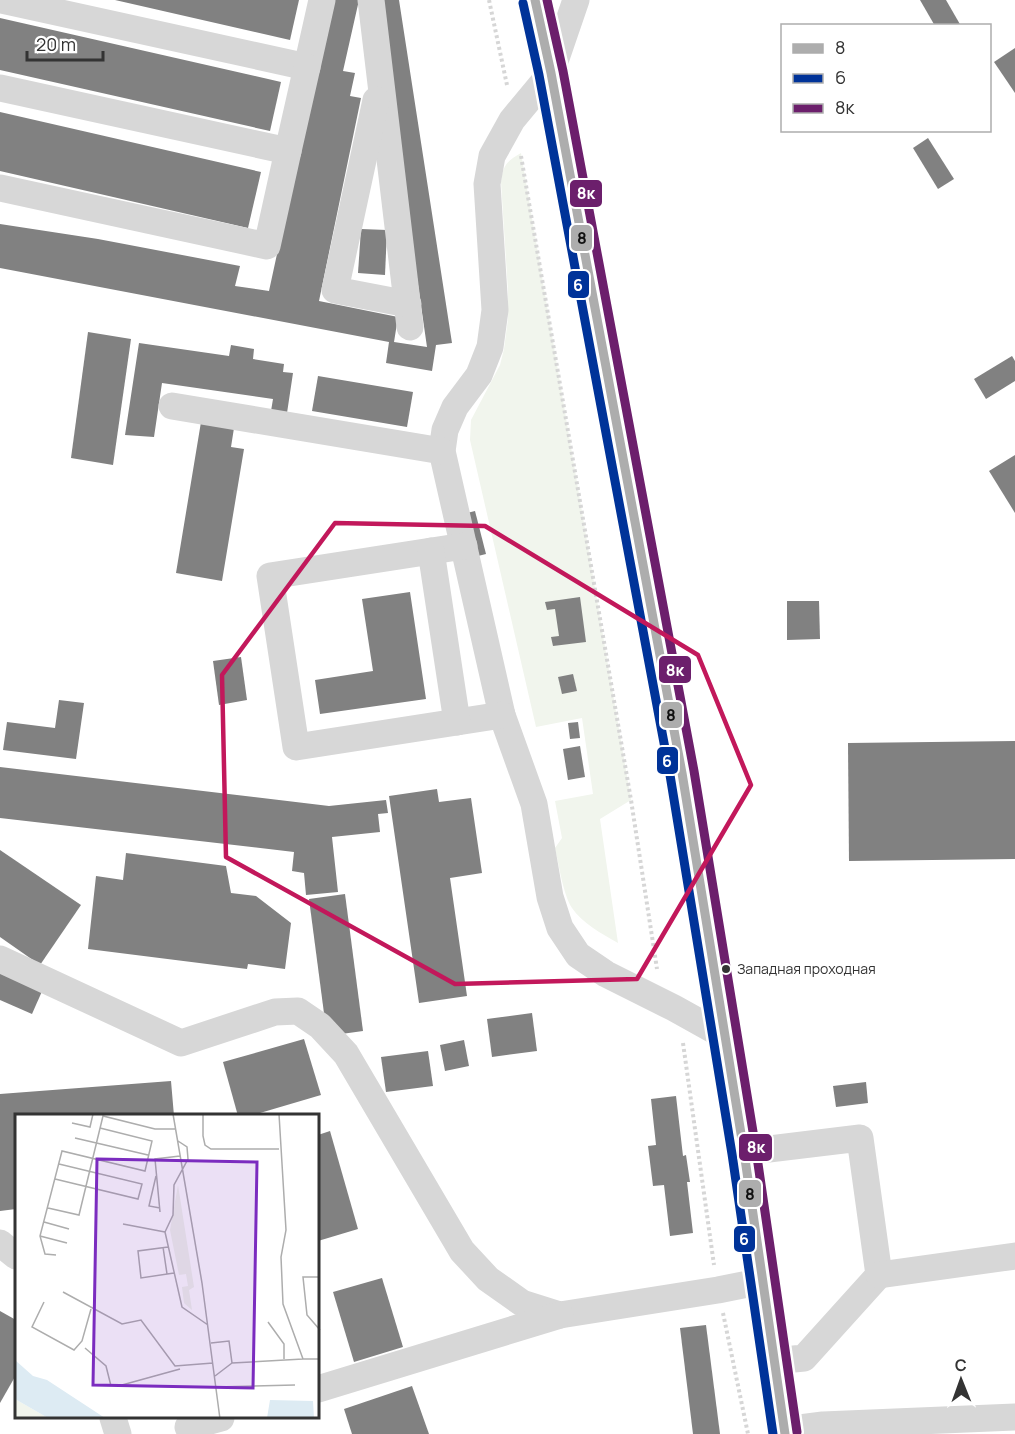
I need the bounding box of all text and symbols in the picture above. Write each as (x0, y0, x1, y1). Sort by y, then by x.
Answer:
scale bar (27, 24, 104, 62)
legend (781, 24, 991, 132)
text: 20 m (36, 32, 76, 56)
text: 8 (835, 35, 845, 59)
text: 6 (835, 65, 846, 89)
text: 8к (835, 95, 855, 119)
line badge: 8к (569, 179, 603, 208)
text: 8к (577, 182, 596, 204)
line badge: 8 (570, 224, 593, 252)
text: 8 (577, 227, 587, 249)
line badge: 6 (567, 270, 590, 299)
text: 6 (573, 274, 583, 296)
line badge: 8к (658, 655, 692, 684)
text: 8к (666, 659, 685, 681)
line badge: 8 (660, 701, 683, 729)
text: 8 (666, 704, 676, 726)
line badge: 6 (656, 746, 679, 775)
text: 6 (662, 750, 672, 772)
place label: Западная проходная (737, 959, 876, 978)
marker: Западная проходная (720, 963, 732, 975)
inset map (15, 1114, 320, 1419)
line badge: 8к (738, 1133, 773, 1162)
text: 8к (747, 1136, 766, 1158)
line badge: 8 (738, 1179, 762, 1208)
text: 8 (745, 1183, 755, 1205)
line badge: 6 (733, 1225, 756, 1253)
text: 6 (739, 1228, 749, 1250)
north arrow (931, 1350, 991, 1410)
text: С (955, 1354, 967, 1376)

